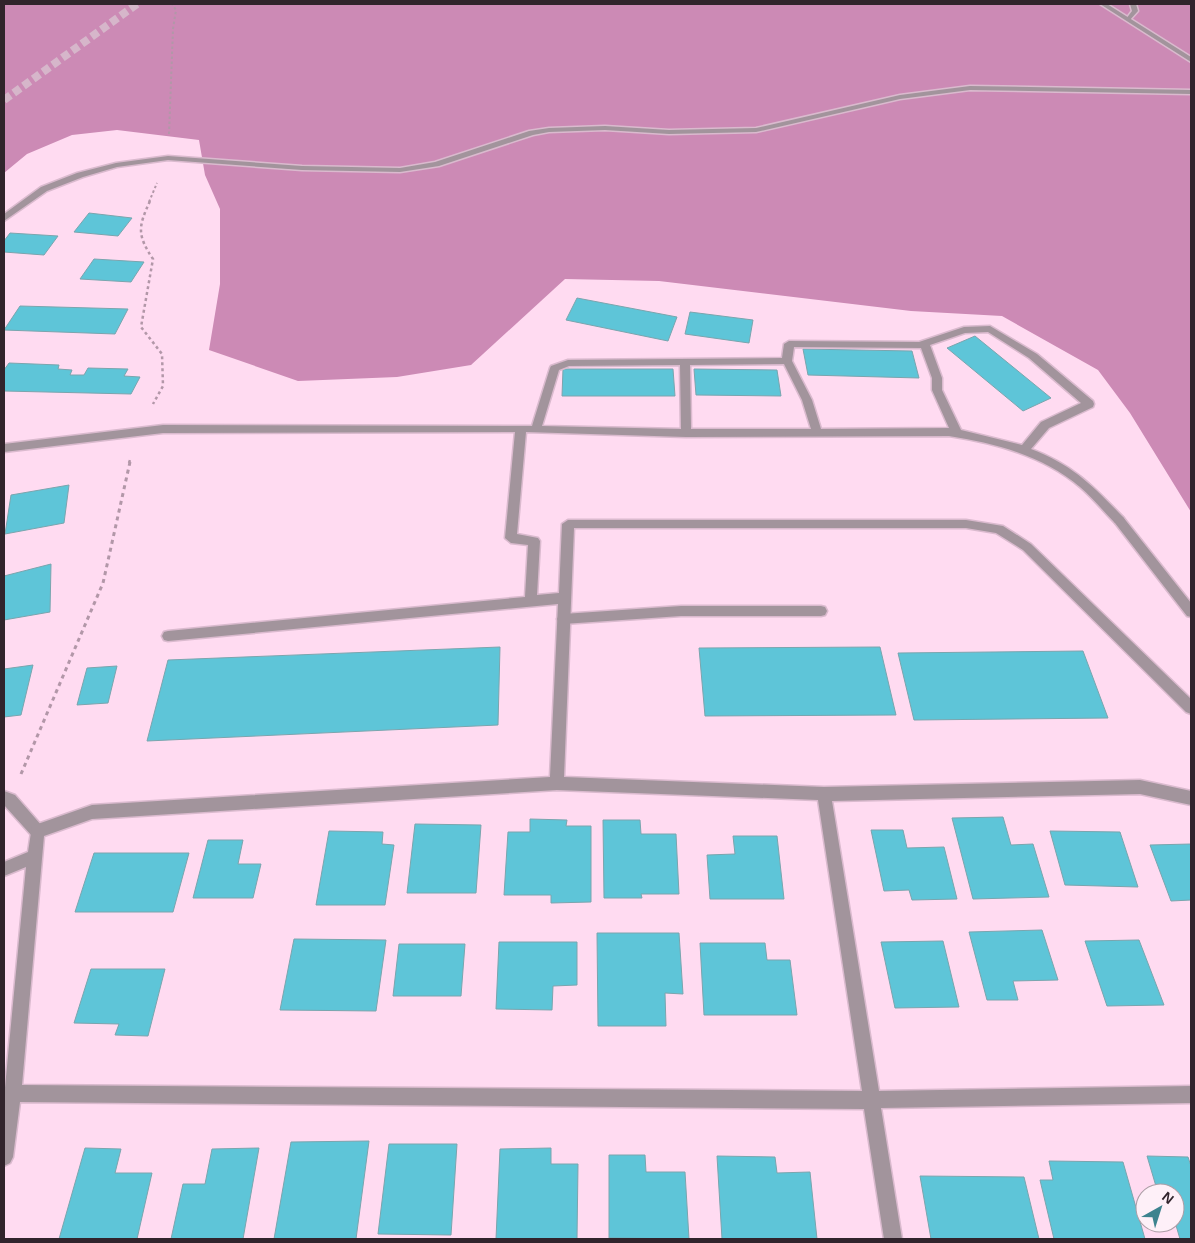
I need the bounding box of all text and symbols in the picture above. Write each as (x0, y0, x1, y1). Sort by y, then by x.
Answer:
north arrow (1135, 1183, 1185, 1233)
text: N (1159, 1188, 1177, 1207)

